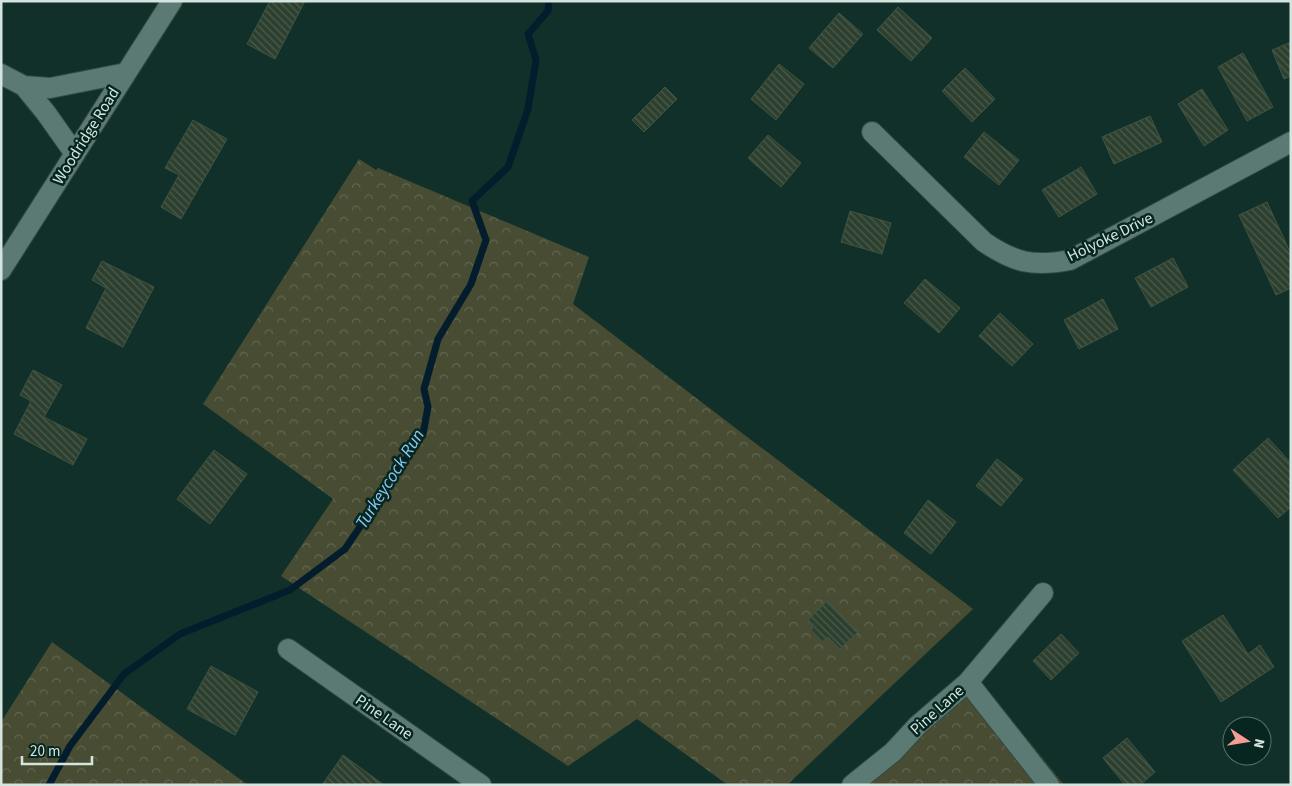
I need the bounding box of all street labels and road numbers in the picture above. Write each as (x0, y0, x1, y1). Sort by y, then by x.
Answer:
street label: Woodridge Road (47, 83, 125, 189)
street label: Holyoke Drive (1064, 207, 1157, 267)
street label: Pine Lane (905, 680, 969, 740)
street label: Pine Lane (351, 689, 417, 745)

